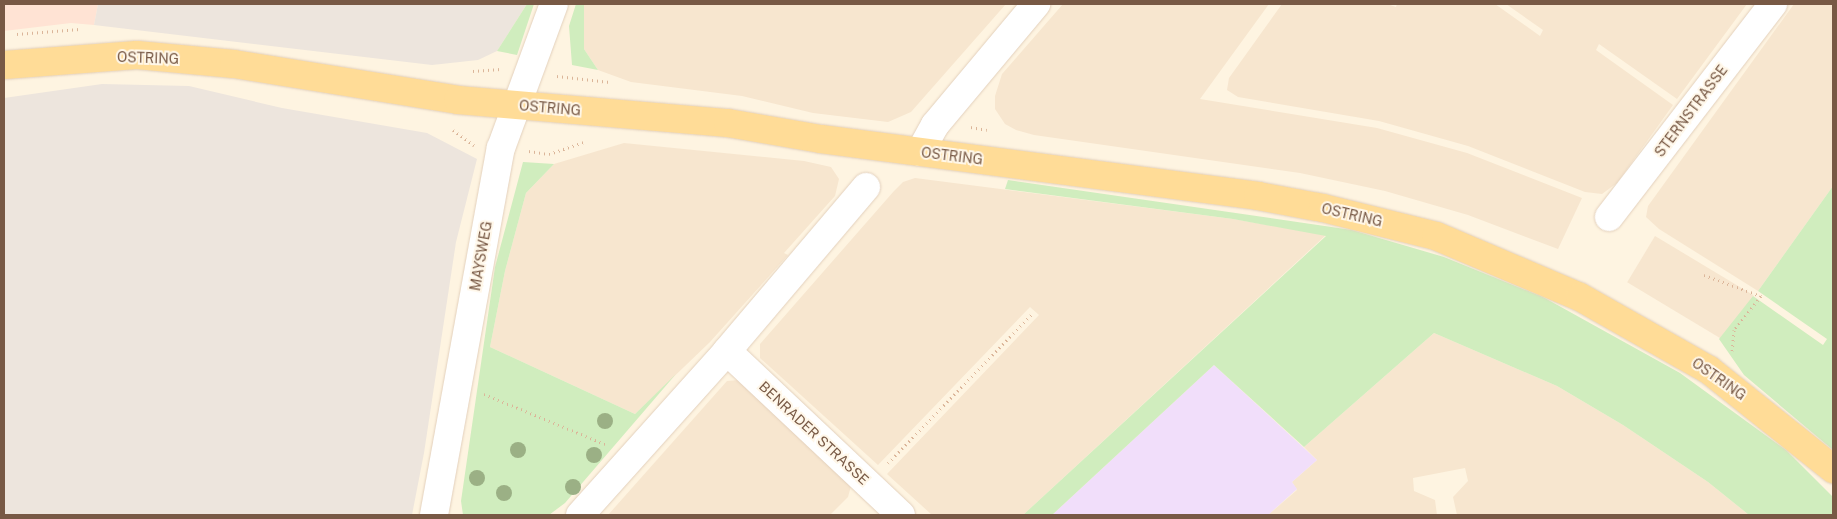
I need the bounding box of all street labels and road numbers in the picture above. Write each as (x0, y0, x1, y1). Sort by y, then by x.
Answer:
street label: OSTRING (117, 49, 179, 67)
street label: STERNSTRASSE (1651, 62, 1731, 160)
street label: OSTRING (518, 97, 582, 119)
street label: OSTRING (920, 144, 984, 168)
street label: OSTRING (1320, 200, 1384, 230)
street label: MAYSWEG (467, 220, 495, 292)
street label: OSTRING (1689, 354, 1749, 404)
street label: BENRADER STRASSE (756, 378, 872, 488)

